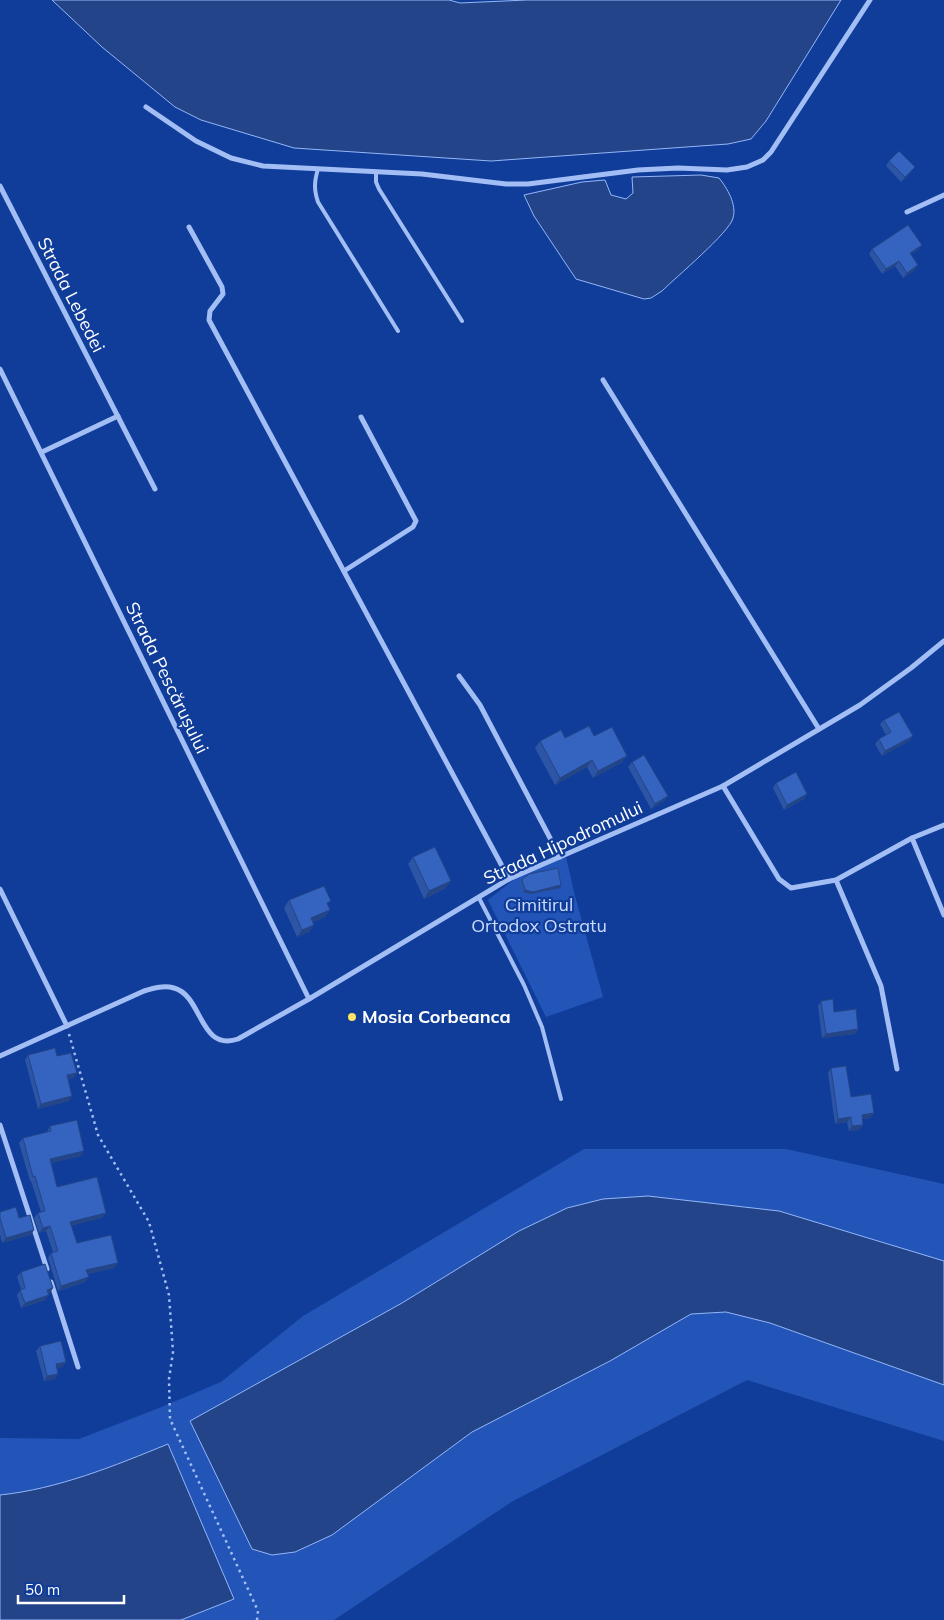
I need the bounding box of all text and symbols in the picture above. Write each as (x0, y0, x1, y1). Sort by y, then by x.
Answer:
street label: Strada Lebedei (33, 233, 110, 356)
street label: Strada Pescărușului (121, 598, 214, 757)
street label: Strada Hipodromului (480, 796, 646, 889)
park label: Cimitirul Ortodox Ostratu (471, 893, 607, 937)
place label: Mosia Corbeanca (362, 1005, 511, 1028)
marker: Mosia Corbeanca (346, 1011, 358, 1023)
scale bar (18, 1572, 124, 1604)
text: 50 m (25, 1580, 60, 1599)

